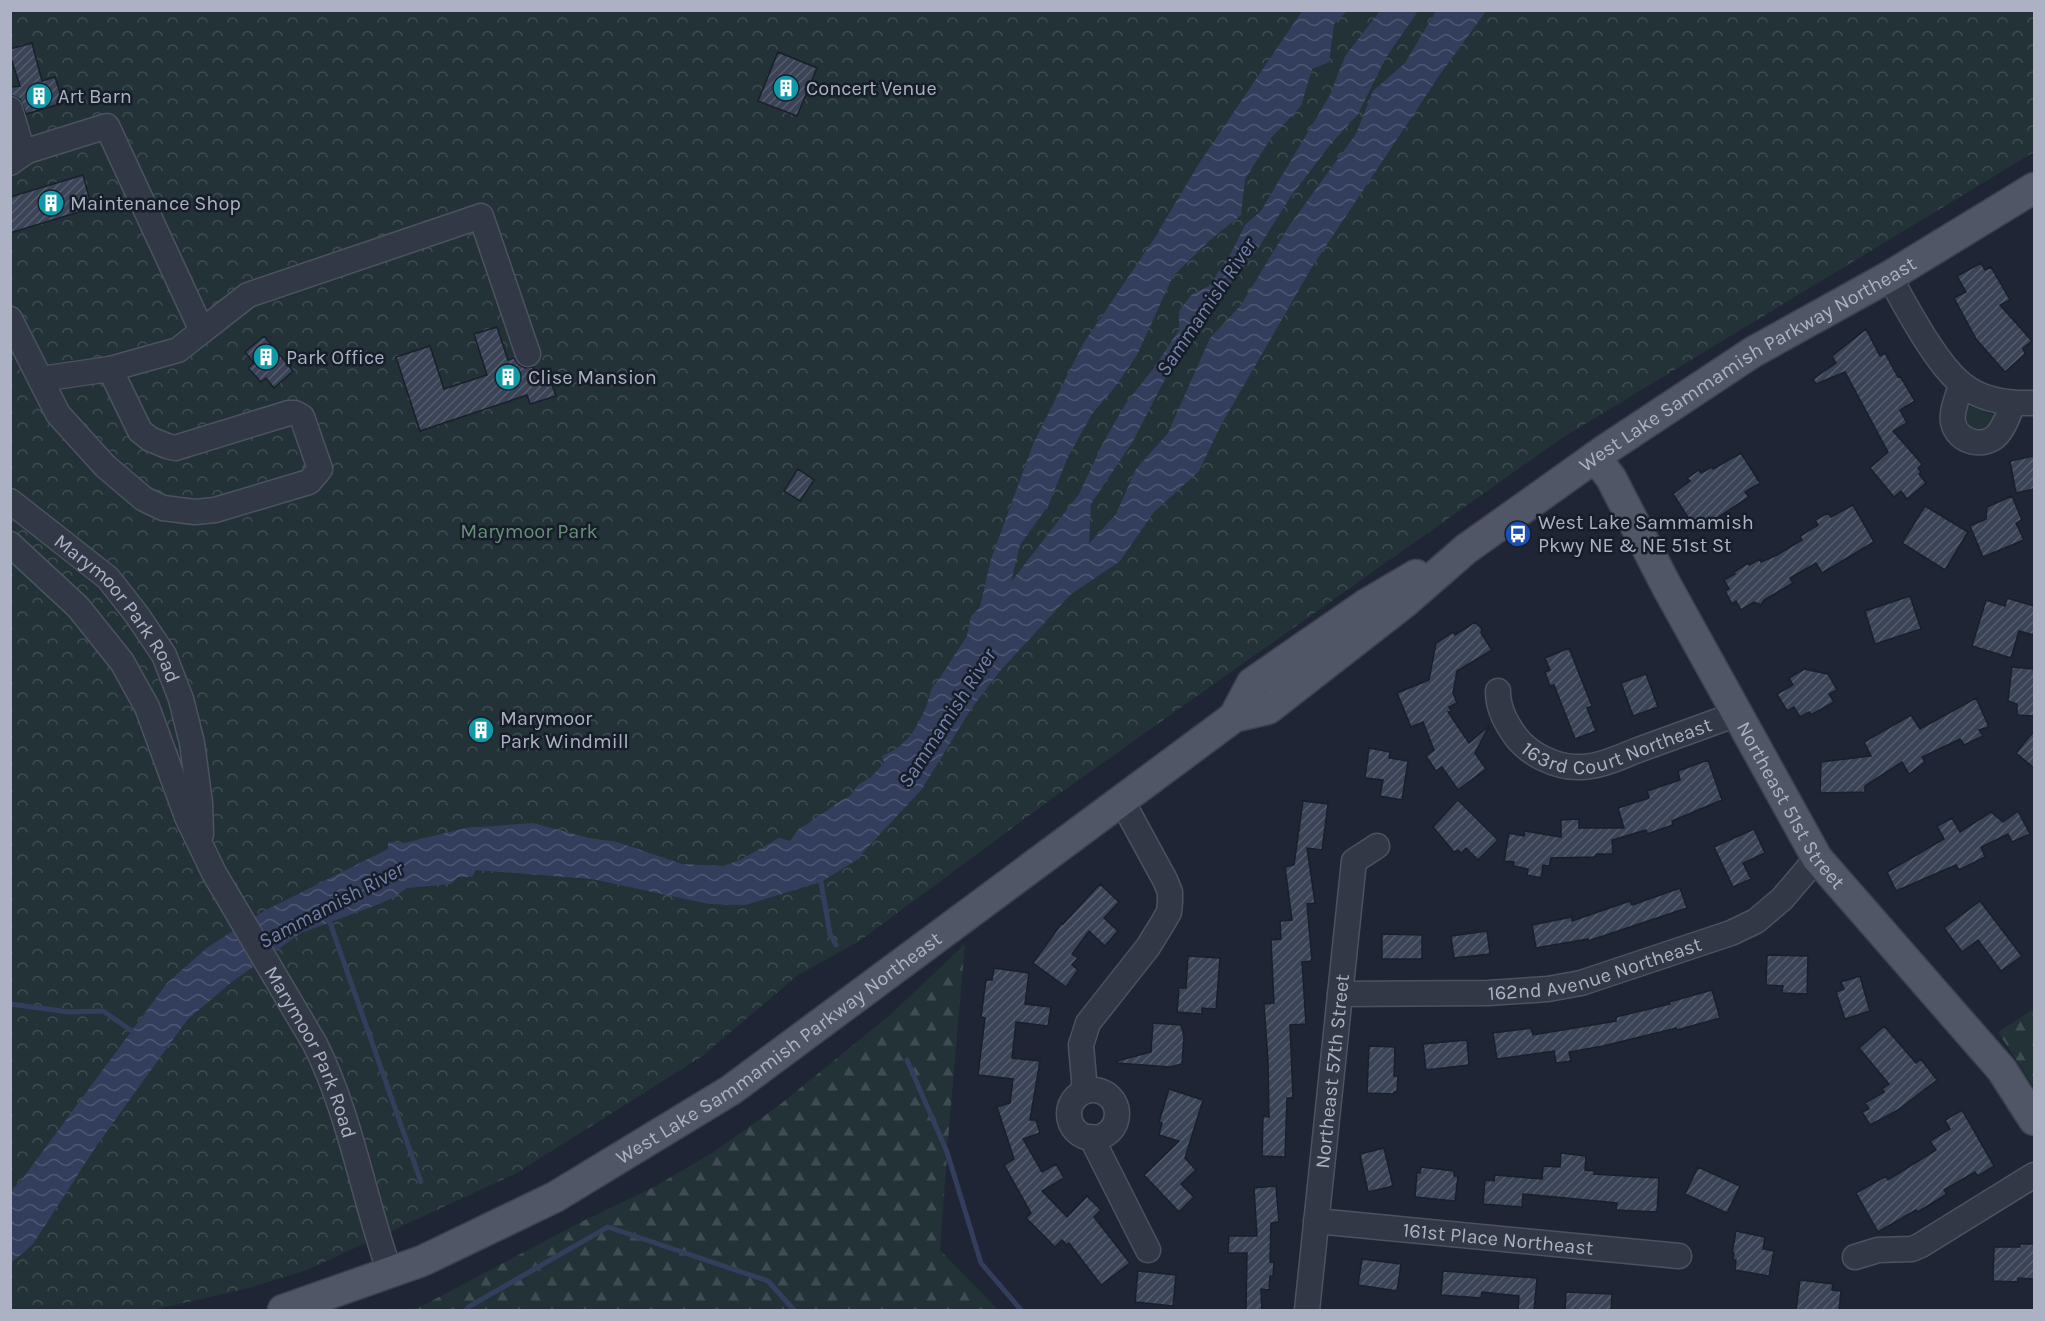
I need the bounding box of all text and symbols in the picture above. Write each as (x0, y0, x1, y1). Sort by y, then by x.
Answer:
building icon: Concert Venue (771, 73, 801, 103)
place label: Concert Venue (806, 77, 937, 100)
building icon: Art Barn (24, 81, 54, 111)
place label: Art Barn (58, 85, 132, 108)
building icon: Maintenance Shop (36, 188, 66, 218)
place label: Maintenance Shop (70, 192, 241, 215)
water label: Sammamish River (1151, 233, 1261, 380)
street label: West Lake Sammamish Parkway Northeast (1575, 252, 1921, 477)
building icon: Park Office (251, 342, 281, 372)
place label: Park Office (286, 346, 385, 369)
building icon: Clise Mansion (493, 362, 523, 392)
place label: Clise Mansion (528, 366, 657, 389)
place label: West Lake Sammamish Pkwy NE & NE 51st St (1538, 511, 1754, 557)
bus stop icon: West Lake Sammamish Pkwy NE & NE 51st St (1503, 519, 1533, 549)
park label: Marymoor Park (460, 520, 598, 543)
street label: Marymoor Park Road (50, 529, 184, 686)
water label: Sammamish River (893, 643, 1001, 792)
place label: Marymoor Park Windmill (500, 707, 629, 753)
street label: 163rd Court Northeast (1517, 713, 1715, 779)
building icon: Marymoor Park Windmill (466, 715, 496, 745)
street label: Northeast 51st Street (1732, 718, 1850, 894)
water label: Sammamish River (254, 856, 408, 953)
street label: West Lake Sammamish Parkway Northeast (612, 927, 946, 1169)
street label: 162nd Avenue Northeast (1487, 932, 1705, 1005)
street label: Marymoor Park Road (260, 962, 361, 1141)
street label: Northeast 57th Street (1311, 972, 1354, 1170)
street label: 161st Place Northeast (1402, 1218, 1595, 1260)

